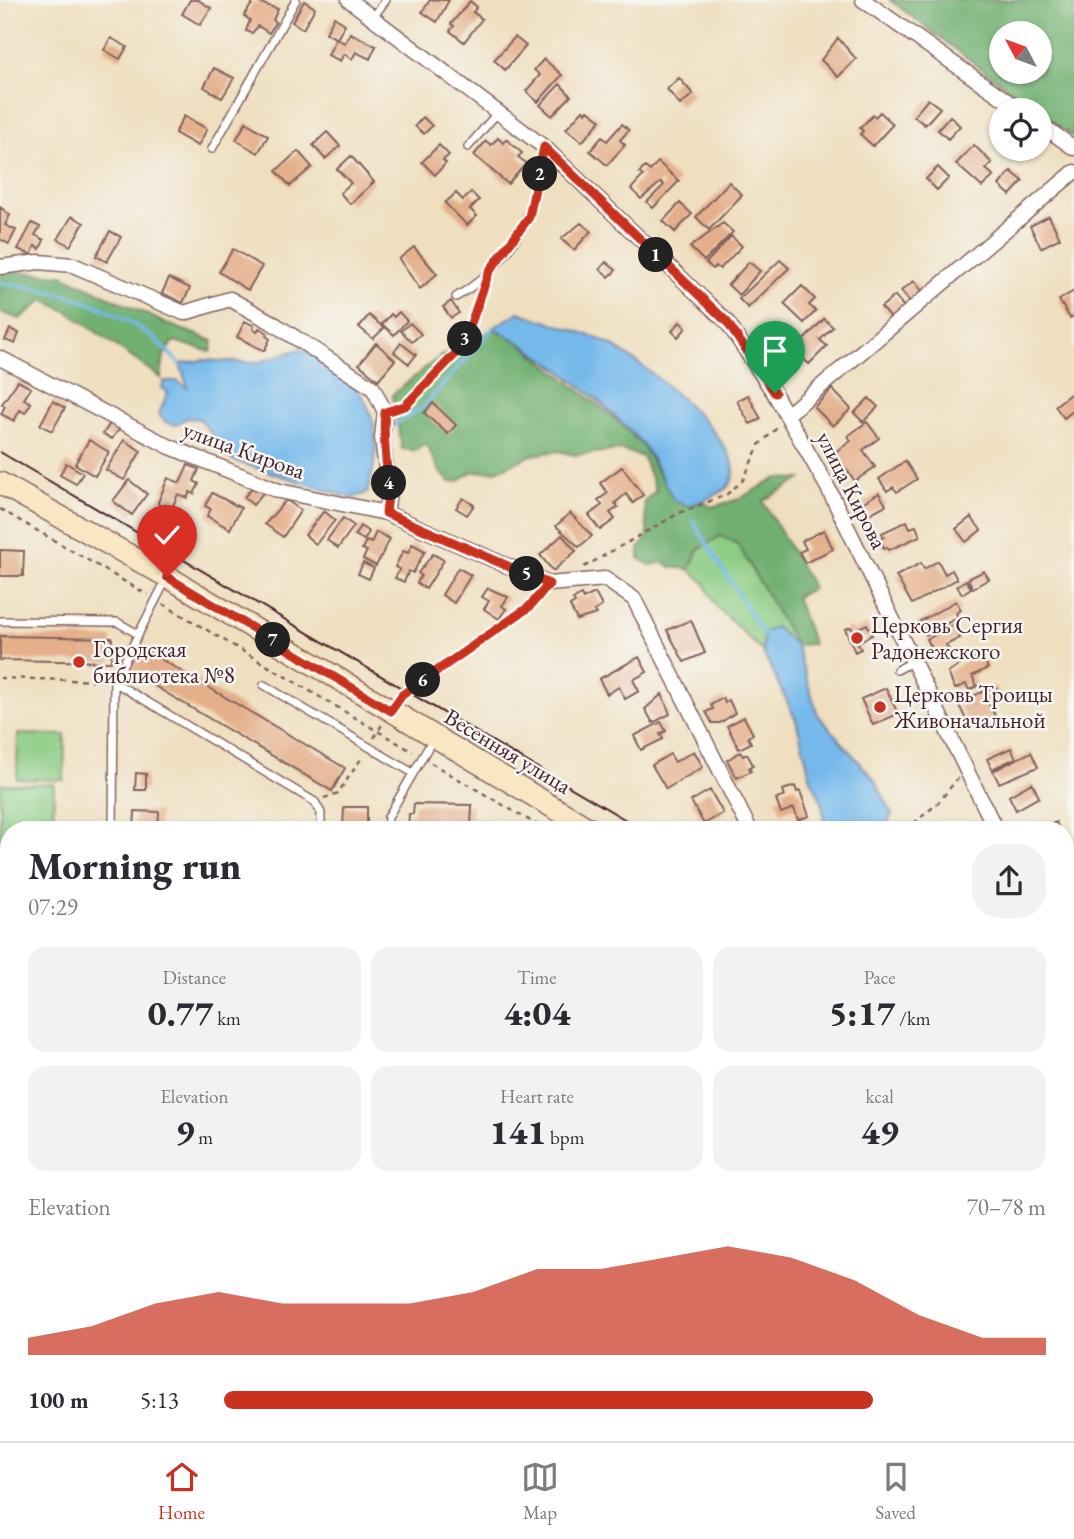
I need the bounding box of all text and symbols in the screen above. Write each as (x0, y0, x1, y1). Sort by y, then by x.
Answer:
north arrow (989, 21, 1052, 84)
map controls (989, 21, 1052, 161)
button: locate (989, 98, 1052, 161)
pin: 2 (522, 156, 558, 192)
text: 2 (534, 161, 545, 186)
pin: 1 (638, 238, 674, 272)
text: 1 (650, 242, 661, 267)
pin (745, 321, 805, 393)
pin: 3 (448, 322, 482, 356)
text: 3 (459, 326, 470, 351)
icon: arrive (756, 332, 794, 370)
street label: улица Кирова (179, 414, 310, 486)
street label: улица Кирова (810, 426, 895, 555)
pin: 4 (372, 466, 406, 500)
text: 4 (383, 470, 394, 495)
pin (137, 505, 197, 577)
icon: check (148, 516, 186, 554)
pin: 5 (510, 556, 544, 592)
text: 5 (521, 561, 532, 586)
place label: Церковь Сергия Радонежского (871, 610, 1023, 666)
pin: 7 (256, 622, 290, 658)
text: 7 (267, 627, 278, 652)
marker: Церковь Сергия Радонежского (849, 630, 865, 646)
place label: Городская библиотека №8 (93, 634, 235, 690)
marker: Городская библиотека №8 (71, 654, 87, 670)
pin: 6 (406, 662, 440, 698)
text: 6 (417, 667, 428, 692)
place label: Церковь Троицы Живоначальной (893, 679, 1053, 735)
marker: Церковь Троицы Живоначальной (872, 699, 888, 715)
street label: Весенняя улица (439, 701, 578, 801)
text: Morning run (28, 841, 241, 890)
button: share (972, 844, 1046, 918)
text: 07:29 (28, 892, 78, 922)
text: Distance (163, 965, 226, 990)
text: Time (517, 965, 557, 990)
text: Pace (864, 965, 896, 990)
text: 0.77 (148, 990, 213, 1035)
text: 4:04 (504, 990, 570, 1035)
text: 5:17 (829, 990, 896, 1035)
text: km (213, 1006, 241, 1031)
text: /km (896, 1006, 931, 1031)
text: Elevation (160, 1084, 229, 1109)
text: Heart rate (500, 1084, 574, 1109)
text: kcal (865, 1084, 894, 1109)
text: 9 (176, 1109, 194, 1154)
text: 141 (490, 1109, 546, 1154)
text: 49 (861, 1109, 899, 1154)
text: m (194, 1125, 213, 1150)
text: bpm (546, 1125, 584, 1150)
text: Elevation (28, 1192, 111, 1222)
text: 70–78 m (967, 1192, 1046, 1222)
text: 100 m (28, 1385, 89, 1415)
text: 5:13 (140, 1385, 179, 1415)
tab: Home (158, 1458, 205, 1525)
tab: Map (521, 1458, 559, 1525)
tab: Saved (875, 1458, 916, 1525)

